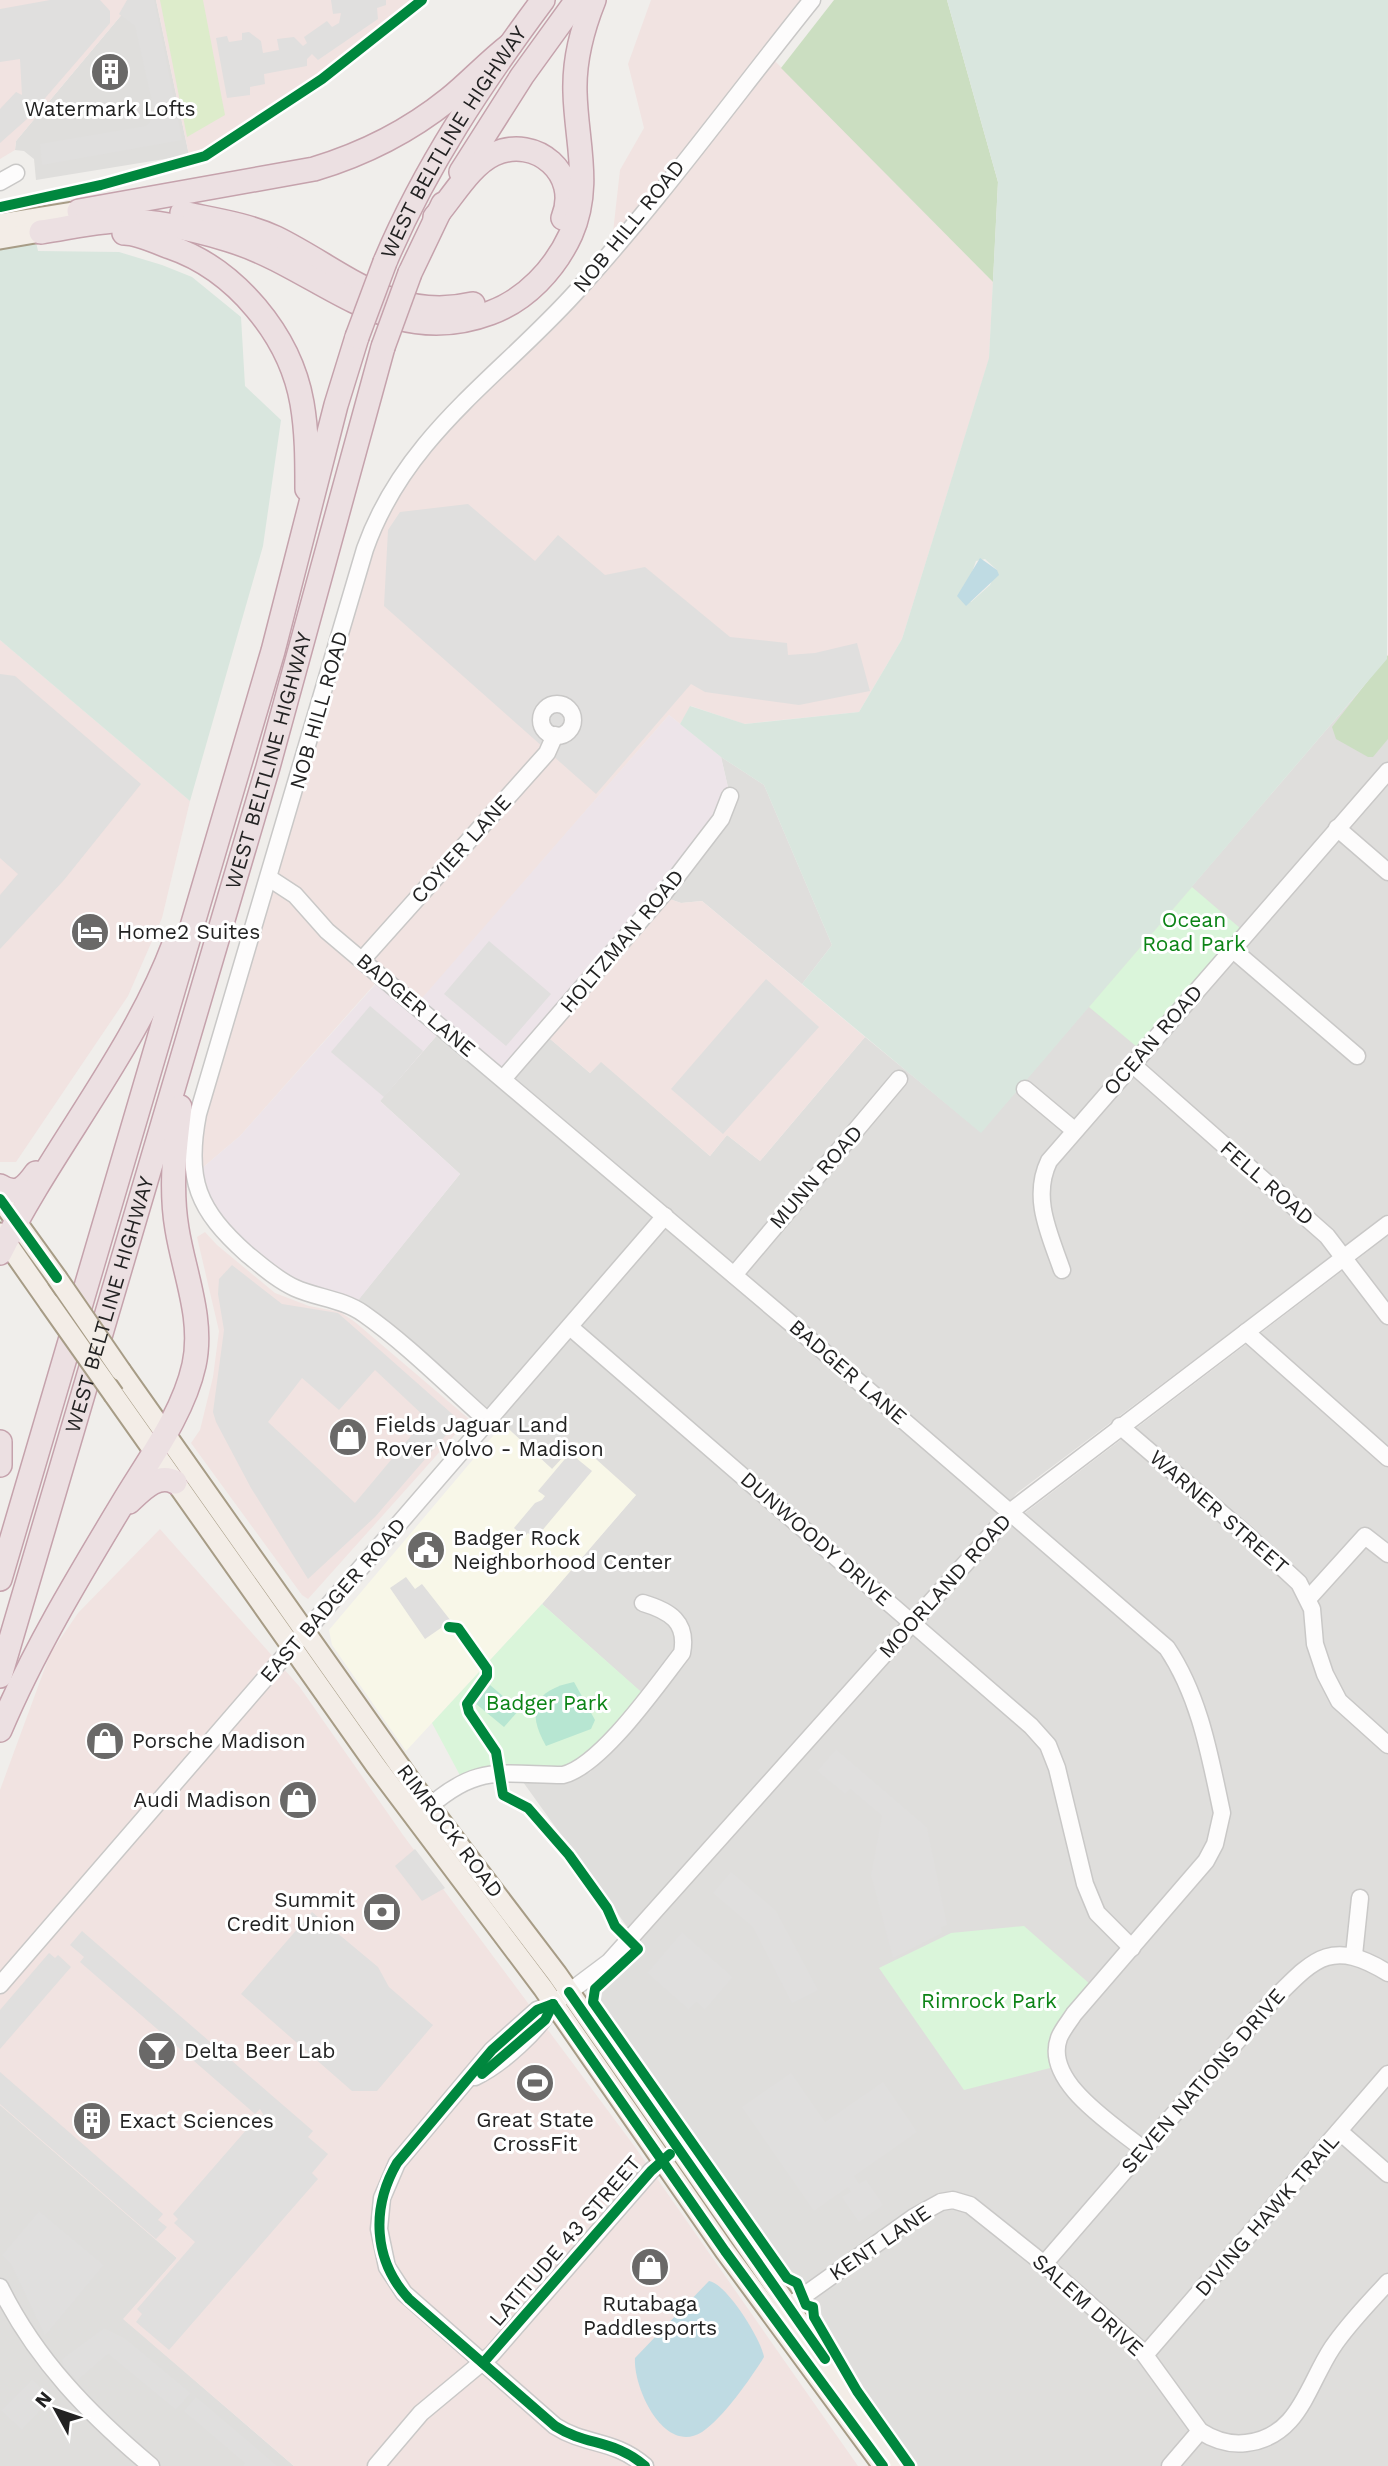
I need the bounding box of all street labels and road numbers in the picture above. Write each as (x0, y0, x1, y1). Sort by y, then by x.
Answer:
street label: WEST BELTLINE HIGHWAY (375, 21, 532, 262)
street label: NOB HILL ROAD (567, 154, 690, 297)
street label: NOB HILL ROAD (284, 628, 353, 792)
street label: WEST BELTLINE HIGHWAY (220, 629, 316, 892)
street label: COYIER LANE (405, 789, 516, 908)
street label: HOLTZMAN ROAD (554, 864, 689, 1017)
street label: BADGER LANE (352, 948, 481, 1062)
street label: OCEAN ROAD (1098, 979, 1207, 1100)
street label: MUNN ROAD (764, 1120, 867, 1234)
street label: FELL ROAD (1215, 1135, 1319, 1230)
street label: WEST BELTLINE HIGHWAY (59, 1173, 159, 1436)
street label: BADGER LANE (784, 1314, 912, 1429)
street label: WARNER STREET (1145, 1444, 1294, 1579)
street label: DUNWOODY DRIVE (736, 1466, 897, 1611)
street label: MOORLAND ROAD (873, 1508, 1016, 1663)
street label: EAST BADGER ROAD (254, 1512, 411, 1687)
street label: RIMROCK ROAD (392, 1759, 509, 1902)
street label: SEVEN NATIONS DRIVE (1116, 1983, 1290, 2178)
street label: DIVING HAWK TRAIL (1189, 2128, 1344, 2301)
street label: LATITUDE 43 STREET (484, 2150, 646, 2331)
street label: KENT LANE (824, 2199, 935, 2286)
street label: SALEM DRIVE (1028, 2248, 1149, 2361)

